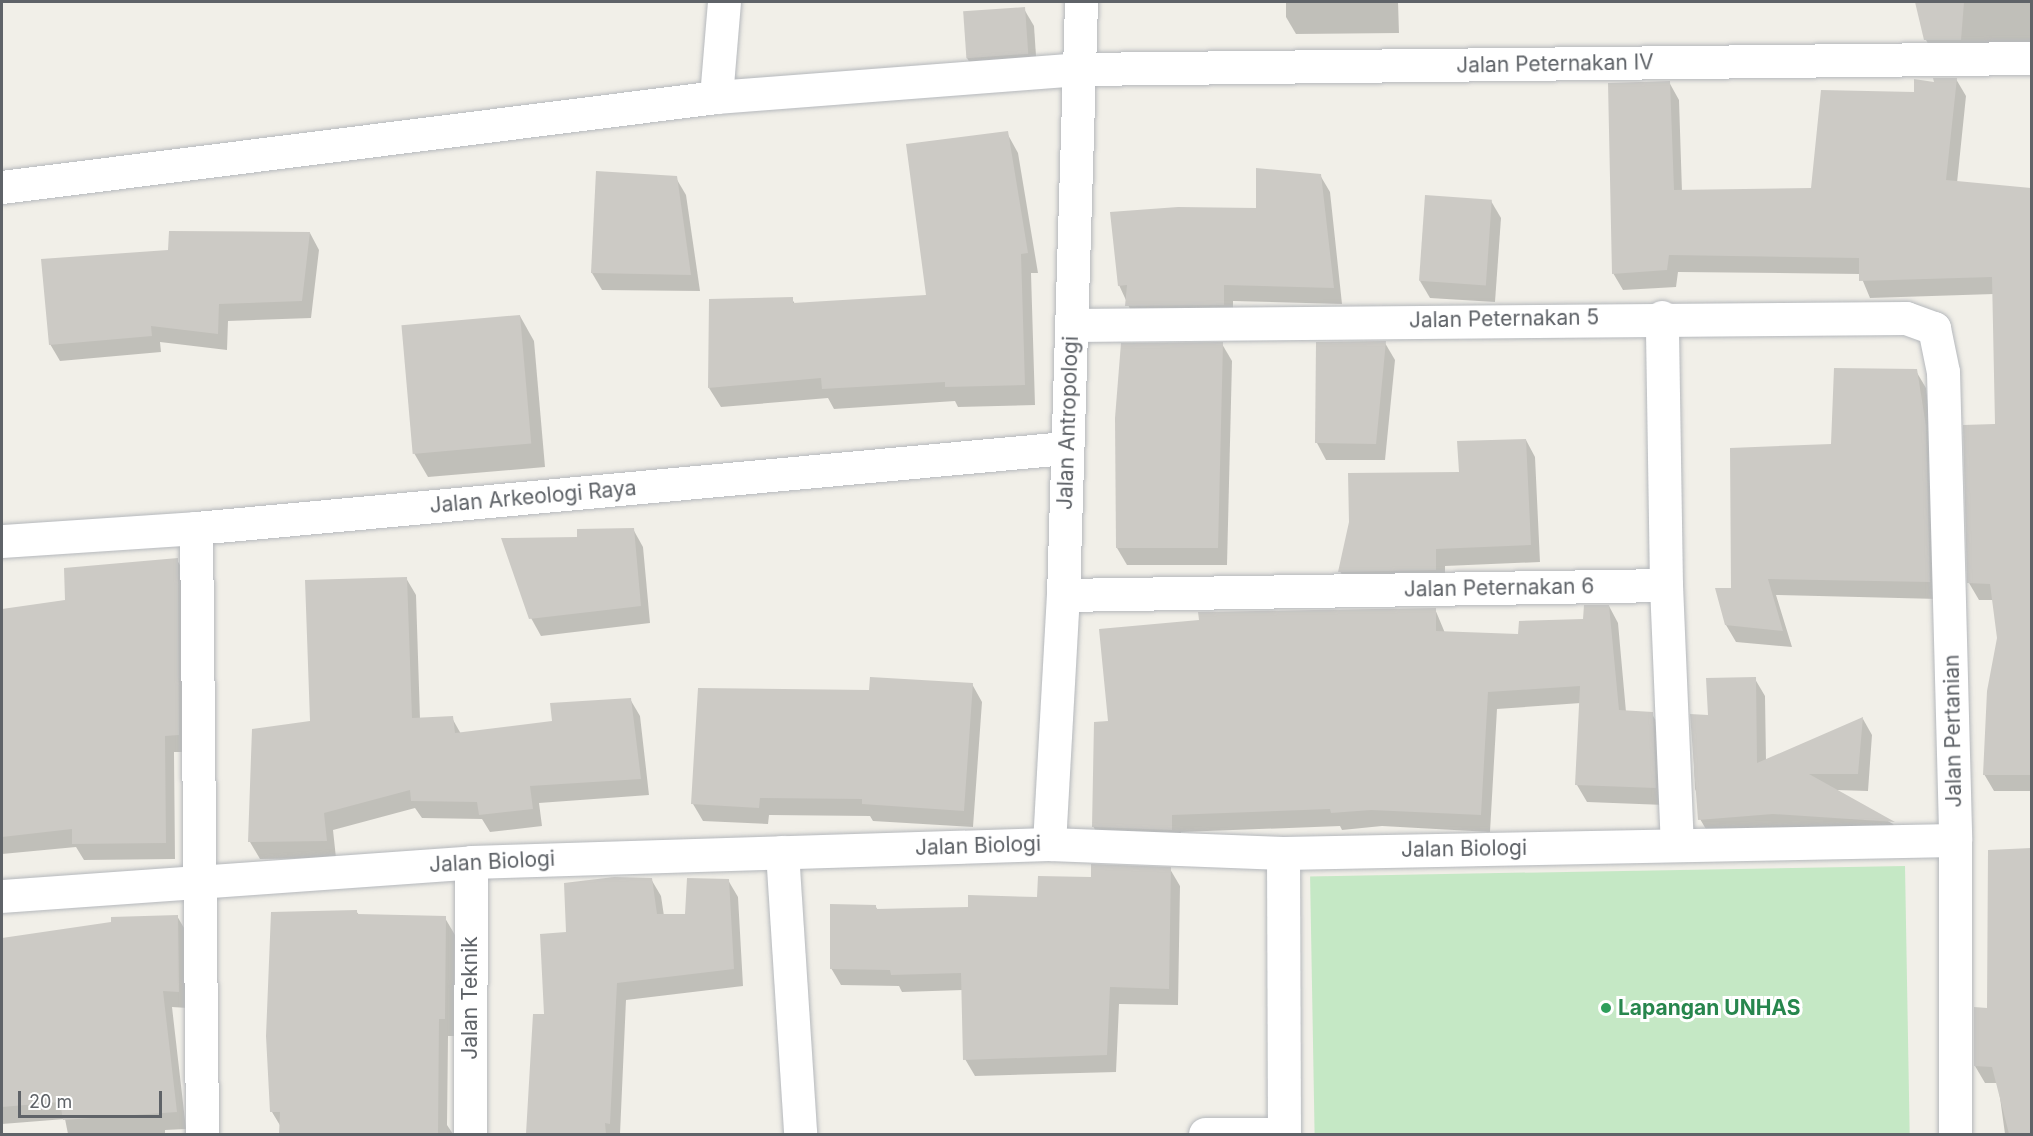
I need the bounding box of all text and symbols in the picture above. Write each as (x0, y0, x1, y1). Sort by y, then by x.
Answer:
street label: Jalan Peternakan IV (1456, 50, 1654, 78)
street label: Jalan Peternakan 5 (1409, 305, 1599, 333)
street label: Jalan Antropologi (1052, 336, 1084, 510)
street label: Jalan Arkeologi Raya (429, 475, 637, 519)
street label: Jalan Peternakan 6 (1404, 574, 1594, 602)
street label: Jalan Pertanian (1939, 654, 1967, 808)
street label: Jalan Biologi (915, 831, 1041, 861)
street label: Jalan Biologi (1401, 835, 1527, 863)
street label: Jalan Biologi (428, 846, 556, 878)
street label: Jalan Teknik (457, 936, 483, 1060)
place label: Lapangan UNHAS (1618, 995, 1800, 1021)
marker: Lapangan UNHAS (1599, 1001, 1613, 1015)
scale bar (21, 1079, 165, 1117)
text: 20 m (29, 1091, 72, 1112)

